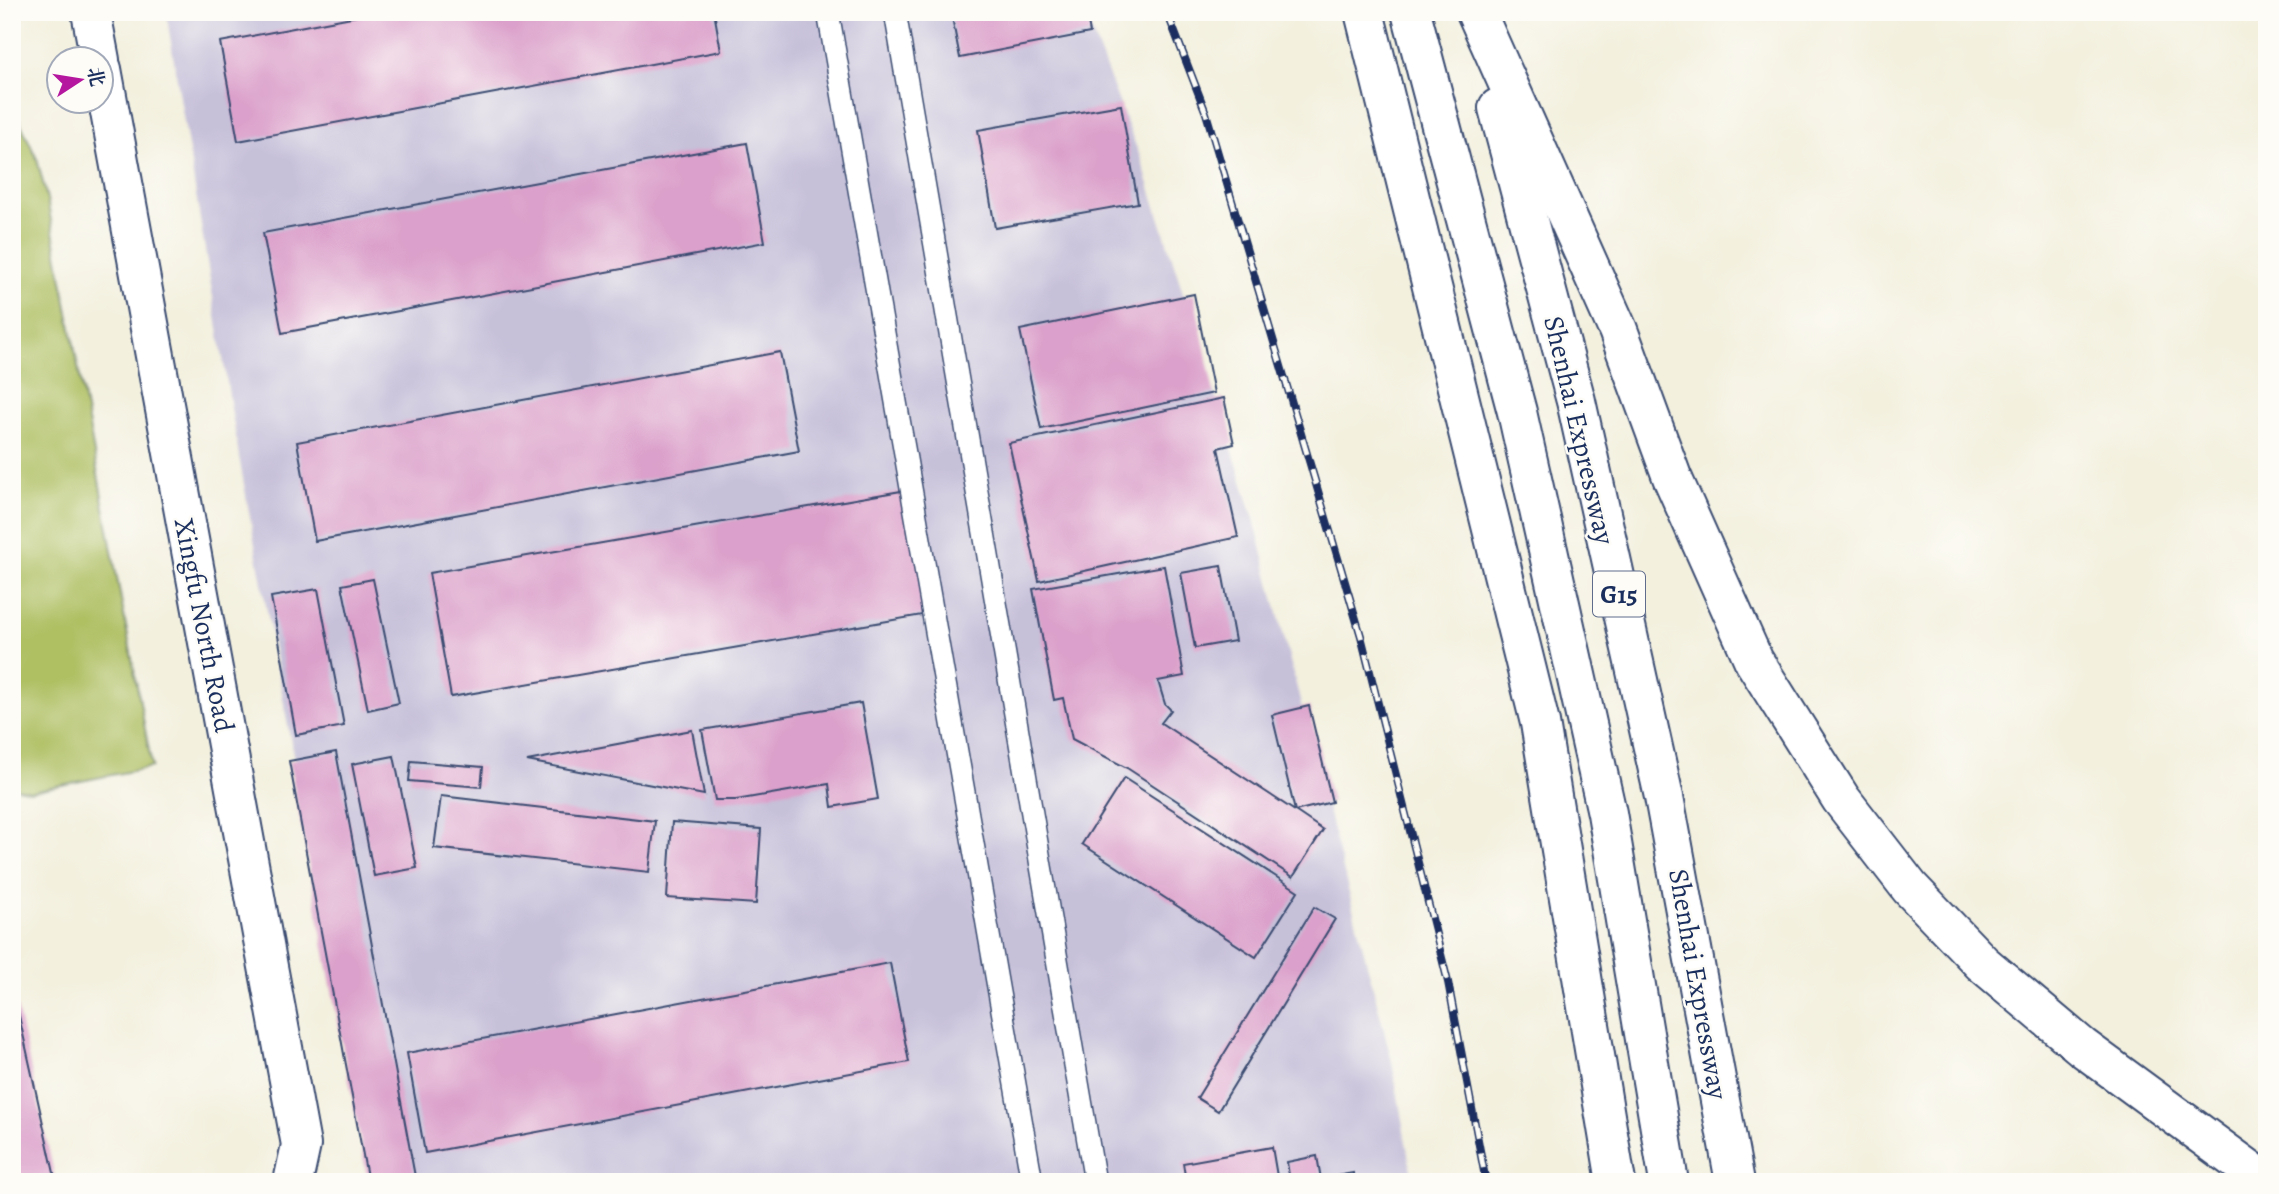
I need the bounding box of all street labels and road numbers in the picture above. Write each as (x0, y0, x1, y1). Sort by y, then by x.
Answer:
street label: Shenhai Expressway (1534, 312, 1624, 549)
street label: Xingfu North Road (165, 515, 244, 737)
road number: G15 (1593, 572, 1645, 616)
street label: Shenhai Expressway (1659, 866, 1737, 1103)

